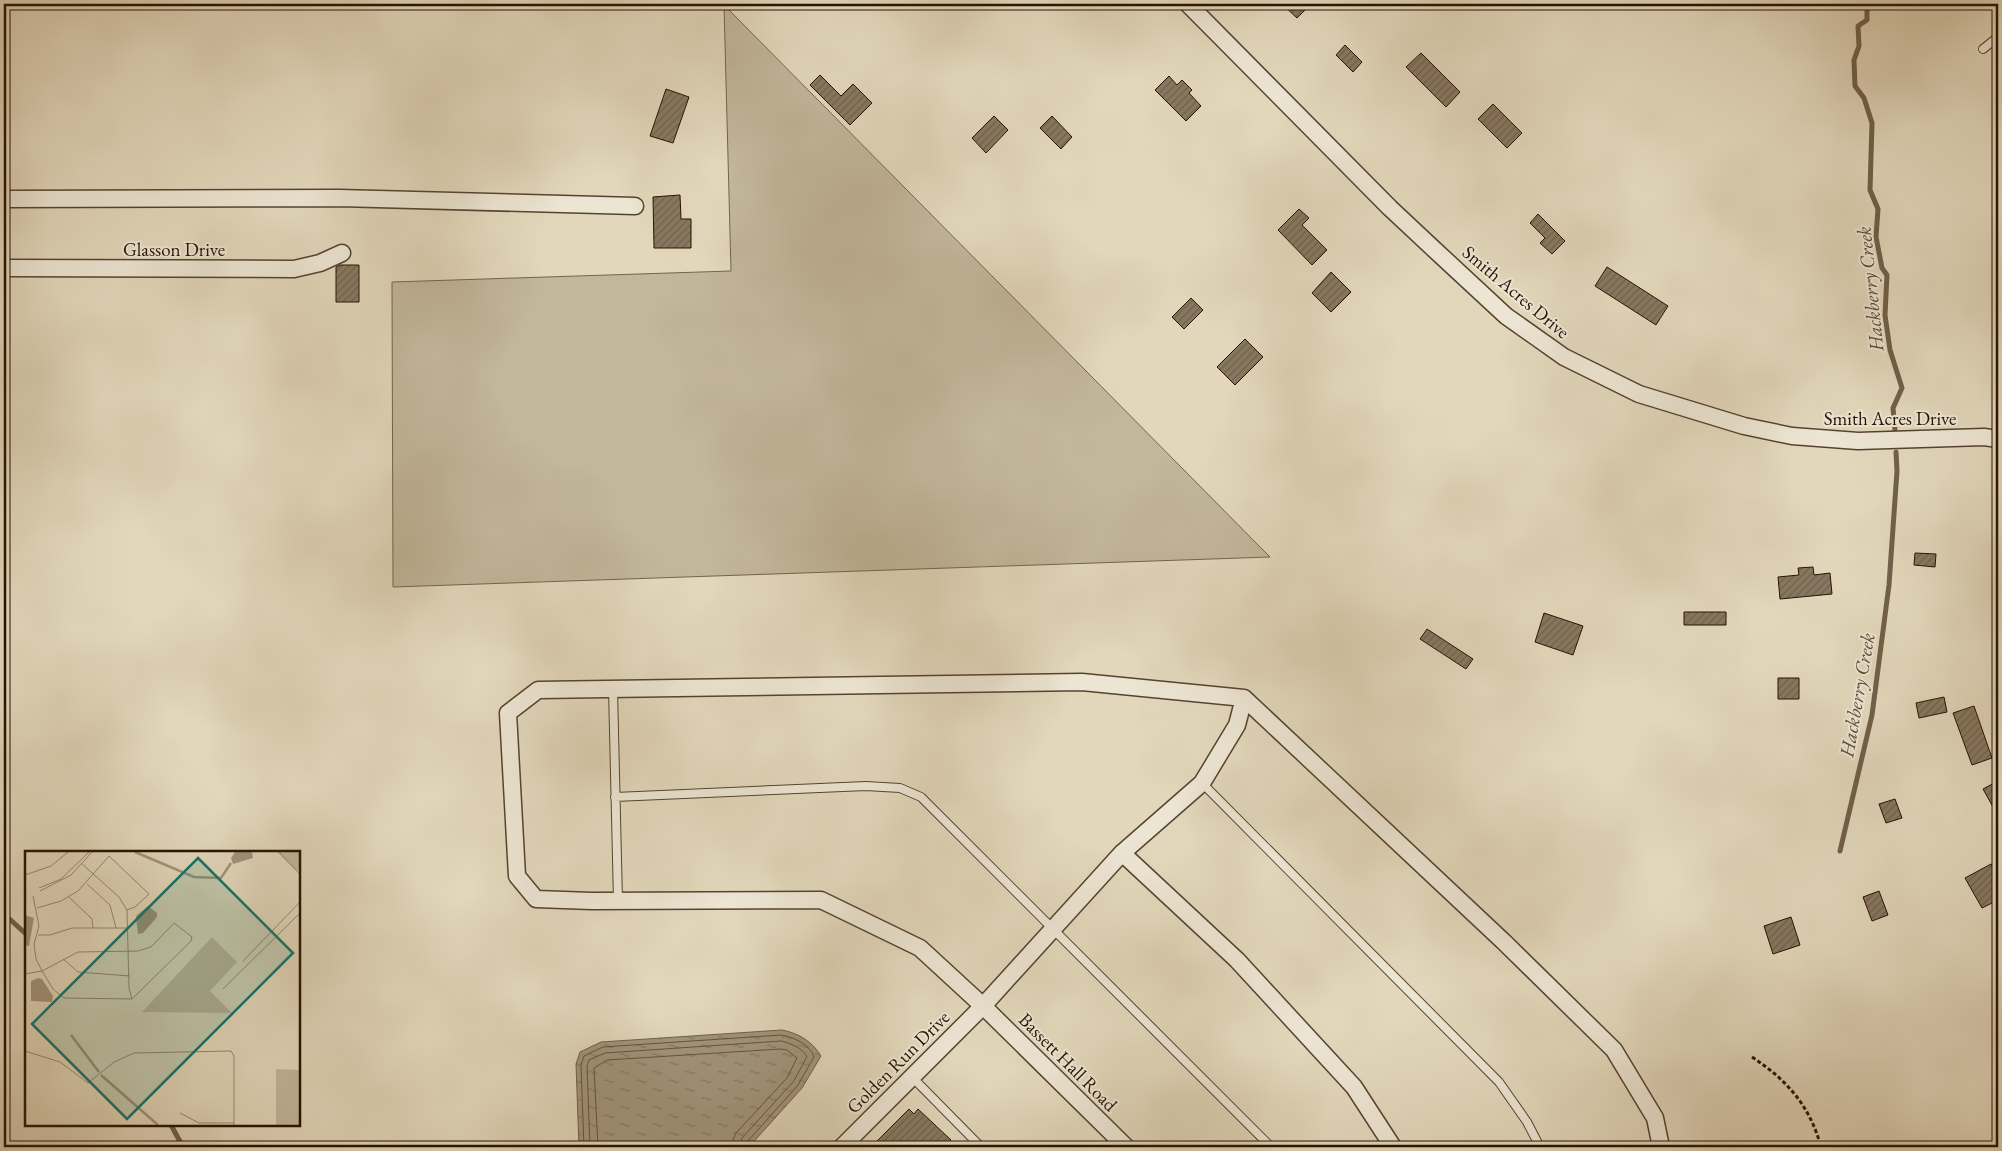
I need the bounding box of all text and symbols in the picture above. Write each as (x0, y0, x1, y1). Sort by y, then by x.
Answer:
water label: Hackberry Creek (1851, 225, 1890, 354)
street label: Glasson Drive (123, 237, 225, 262)
street label: Smith Acres Drive (1457, 240, 1575, 344)
street label: Smith Acres Drive (1824, 406, 1956, 431)
water label: Hackberry Creek (1833, 631, 1881, 760)
inset map (25, 851, 300, 1126)
street label: Golden Run Drive (841, 1005, 955, 1119)
street label: Bassett Hall Road (1013, 1007, 1123, 1117)

